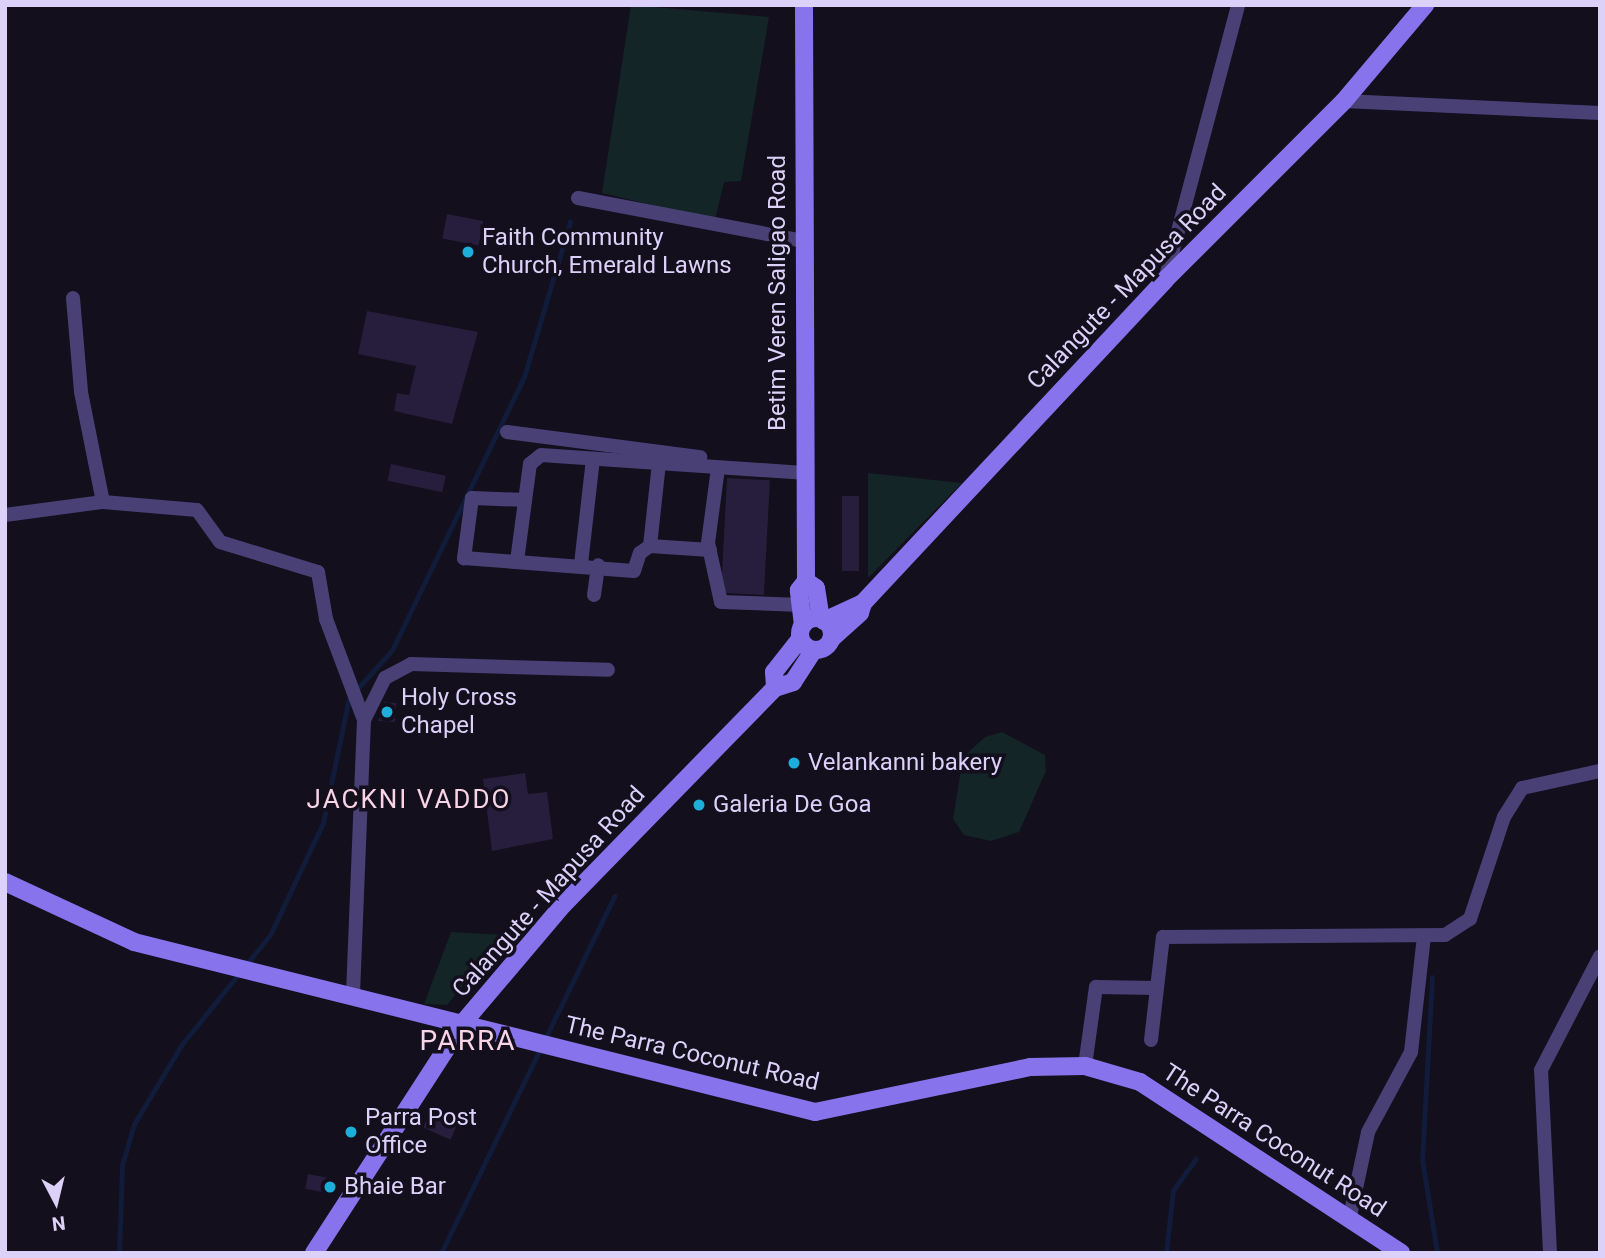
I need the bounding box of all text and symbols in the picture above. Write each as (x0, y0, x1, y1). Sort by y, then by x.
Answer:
street label: Betim Veren Saligao Road (764, 155, 792, 431)
street label: Calangute - Mapusa Road (1022, 179, 1232, 395)
place label: Faith Community Church, Emerald Lawns (482, 224, 732, 280)
marker: Faith Community Church, Emerald Lawns (460, 244, 476, 260)
place label: Holy Cross Chapel (401, 684, 517, 740)
marker: Holy Cross Chapel (379, 704, 395, 720)
place label: Velankanni bakery (808, 749, 1002, 777)
marker: Velankanni bakery (786, 755, 802, 771)
street label: Calangute - Mapusa Road (447, 781, 651, 1003)
district label: JACKNI VADDO (308, 784, 510, 816)
place label: Galeria De Goa (713, 791, 871, 819)
marker: Galeria De Goa (691, 797, 707, 813)
street label: The Parra Coconut Road (562, 1011, 822, 1097)
district label: PARRA (420, 1024, 516, 1058)
street label: The Parra Coconut Road (1157, 1058, 1391, 1224)
place label: Parra Post Office (365, 1104, 477, 1160)
marker: Parra Post Office (343, 1124, 359, 1140)
north arrow (21, 1167, 91, 1237)
place label: Bhaie Bar (344, 1173, 446, 1201)
marker: Bhaie Bar (322, 1179, 338, 1195)
text: N (51, 1211, 67, 1236)

